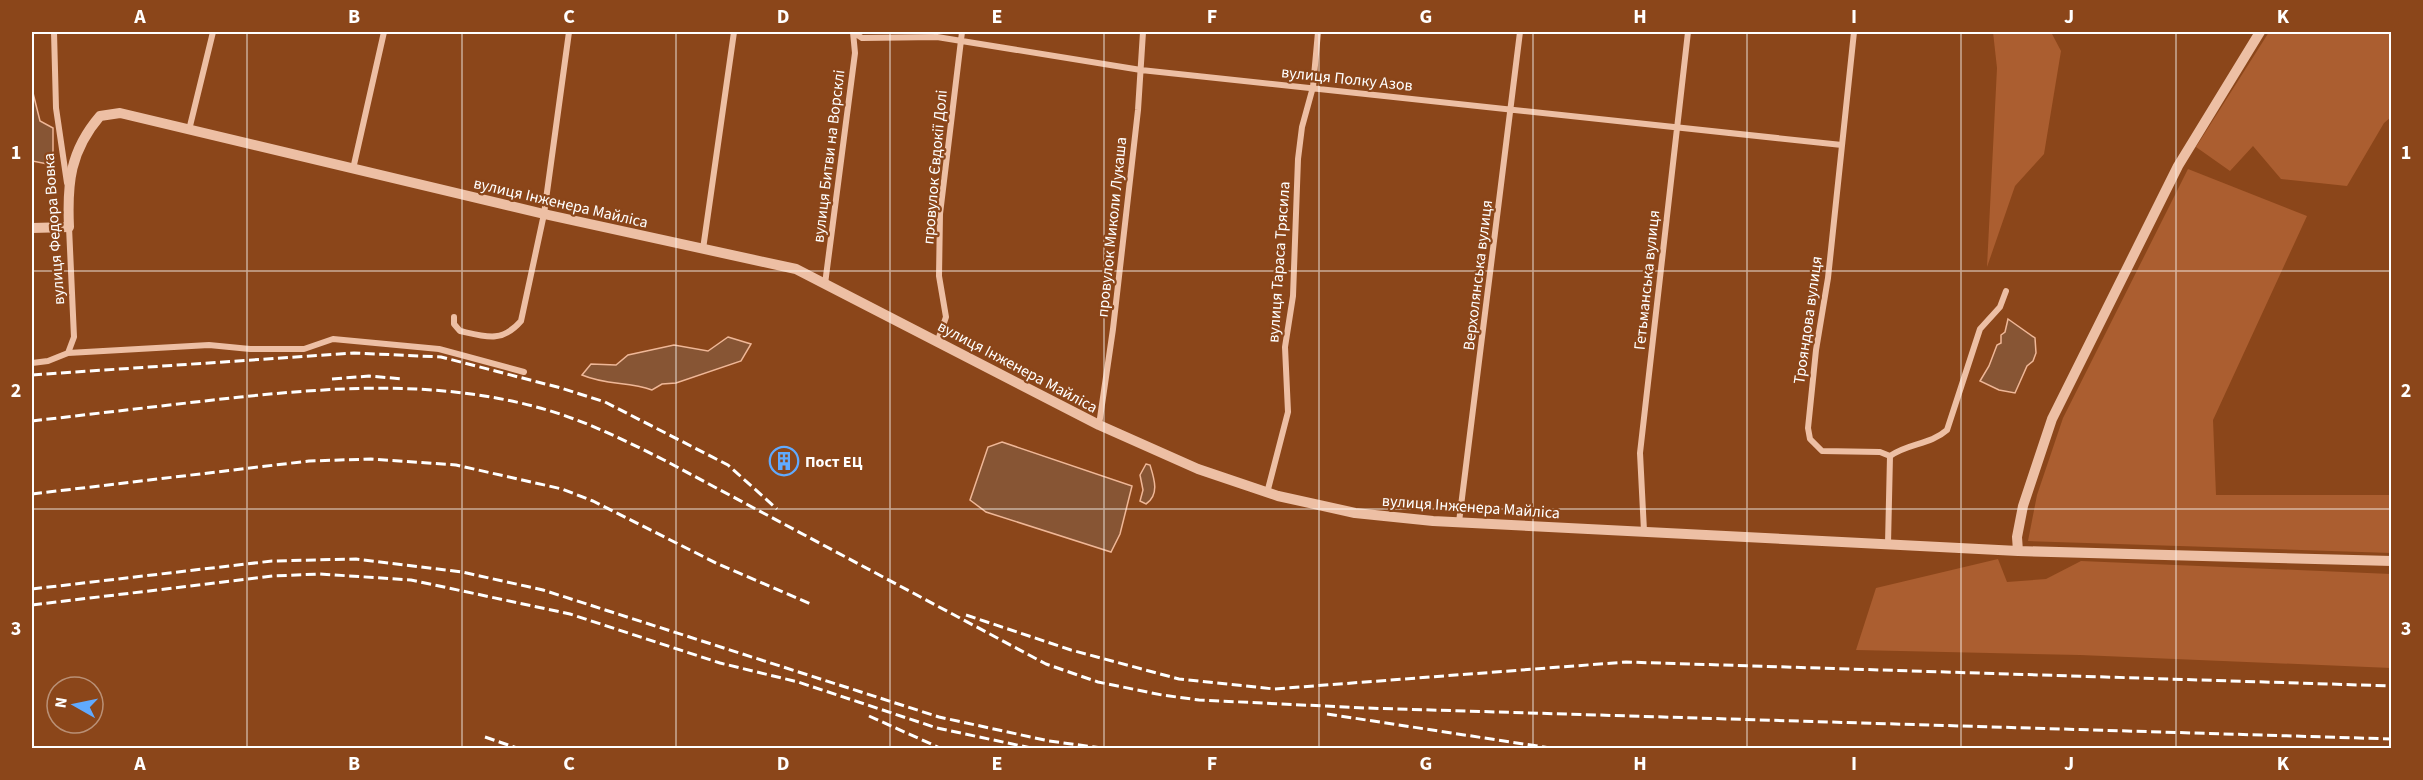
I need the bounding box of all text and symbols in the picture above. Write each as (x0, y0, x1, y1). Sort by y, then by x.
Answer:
text: A (133, 3, 146, 31)
text: B (348, 3, 360, 31)
text: C (563, 3, 575, 31)
text: D (777, 3, 789, 31)
text: E (992, 3, 1002, 31)
text: F (1207, 3, 1217, 31)
text: G (1420, 3, 1432, 31)
text: H (1633, 3, 1647, 31)
text: I (1851, 3, 1857, 31)
text: J (2064, 3, 2074, 31)
text: K (2277, 3, 2290, 31)
street label: вулиця Полку Азов (1280, 61, 1414, 97)
street label: вулиця Битви на Ворсклі (807, 68, 851, 244)
street label: провулок Євдокії Долі (917, 89, 953, 245)
street label: провулок Миколи Лукаша (1092, 136, 1132, 318)
text: 1 (11, 139, 21, 167)
text: 1 (2401, 139, 2411, 167)
street label: вулиця Федора Вовка (38, 152, 70, 306)
street label: вулиця Інженера Майліса (471, 172, 650, 234)
street label: вулиця Тараса Трясила (1262, 181, 1296, 344)
street label: Верхолянська вулиця (1458, 199, 1498, 352)
street label: Гетьманська вулиця (1629, 209, 1665, 351)
street label: Трояндова вулиця (1788, 255, 1828, 386)
street label: вулиця Інженера Майліса (934, 315, 1101, 418)
text: 2 (11, 377, 21, 405)
text: 2 (2401, 377, 2411, 405)
building icon: Пост ЕЦ (768, 445, 800, 477)
place label: Пост ЕЦ (805, 451, 863, 473)
street label: вулиця Інженера Майліса (1381, 490, 1561, 524)
text: 3 (11, 615, 21, 643)
text: 3 (2401, 615, 2411, 643)
north arrow (45, 675, 105, 735)
text: N (49, 696, 73, 710)
text: A (133, 750, 146, 778)
text: B (348, 750, 360, 778)
text: C (563, 750, 575, 778)
text: D (777, 750, 789, 778)
text: E (992, 750, 1002, 778)
text: F (1207, 750, 1217, 778)
text: G (1420, 750, 1432, 778)
text: H (1633, 750, 1647, 778)
text: I (1851, 750, 1857, 778)
text: J (2064, 750, 2074, 778)
text: K (2277, 750, 2290, 778)

